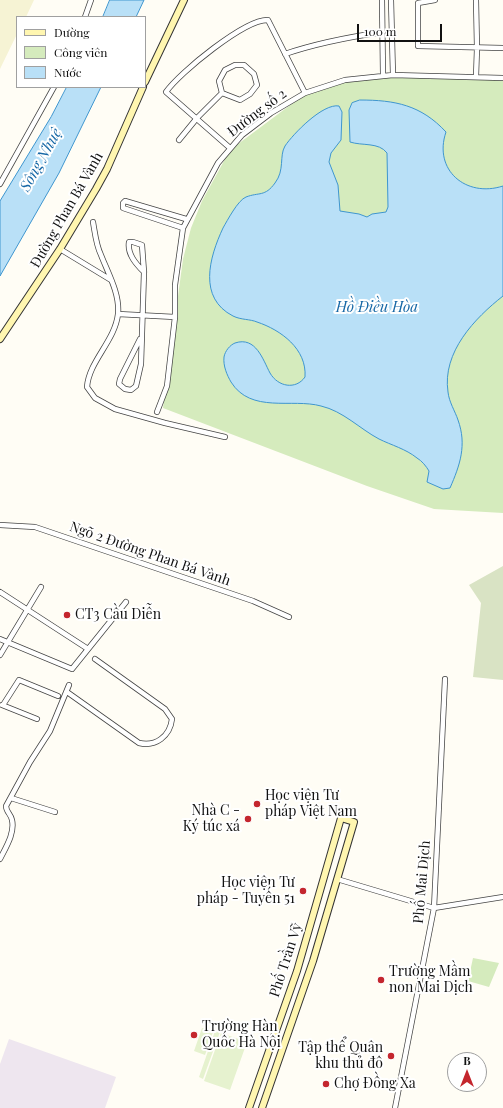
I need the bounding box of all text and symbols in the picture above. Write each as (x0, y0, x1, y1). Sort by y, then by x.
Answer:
legend (16, 16, 146, 88)
scale bar (359, 16, 444, 42)
text: 100 m (364, 23, 396, 39)
text: Đường (54, 24, 90, 40)
text: Công viên (54, 44, 108, 60)
text: Nước (54, 64, 82, 80)
street label: Đường số 2 (224, 85, 290, 141)
water label: Sông Nhuệ (16, 125, 66, 195)
street label: Đường Phan Bá Vành (27, 149, 107, 271)
water label: Hồ Điều Hòa (336, 298, 418, 316)
street label: Ngõ 2 Đường Phan Bá Vành (67, 519, 233, 589)
place label: CT3 Cầu Diễn (75, 607, 161, 623)
marker: CT3 Cầu Diễn (62, 610, 72, 620)
place label: Học viện Tư pháp Việt Nam (265, 788, 357, 820)
marker: Học viện Tư pháp Việt Nam (252, 799, 262, 809)
place label: Nhà C - Ký túc xá (183, 803, 240, 836)
marker: Nhà C - Ký túc xá (243, 814, 253, 824)
street label: Phố Mai Dịch (410, 840, 434, 924)
place label: Học viện Tư pháp - Tuyến 51 (197, 875, 295, 908)
marker: Học viện Tư pháp - Tuyến 51 (298, 886, 308, 896)
street label: Phố Trần Vỹ (266, 921, 306, 999)
place label: Trường Mầm non Mai Dịch (389, 964, 473, 996)
marker: Trường Mầm non Mai Dịch (376, 975, 386, 985)
place label: Trường Hàn Quốc Hà Nội (202, 1019, 281, 1052)
marker: Trường Hàn Quốc Hà Nội (189, 1030, 199, 1040)
place label: Tập thể Quân khu thủ đô (298, 1040, 383, 1072)
marker: Tập thể Quân khu thủ đô (386, 1051, 396, 1061)
north arrow (447, 1052, 487, 1092)
text: B (463, 1053, 471, 1068)
place label: Chợ Đồng Xa (334, 1076, 416, 1092)
marker: Chợ Đồng Xa (321, 1079, 331, 1089)

